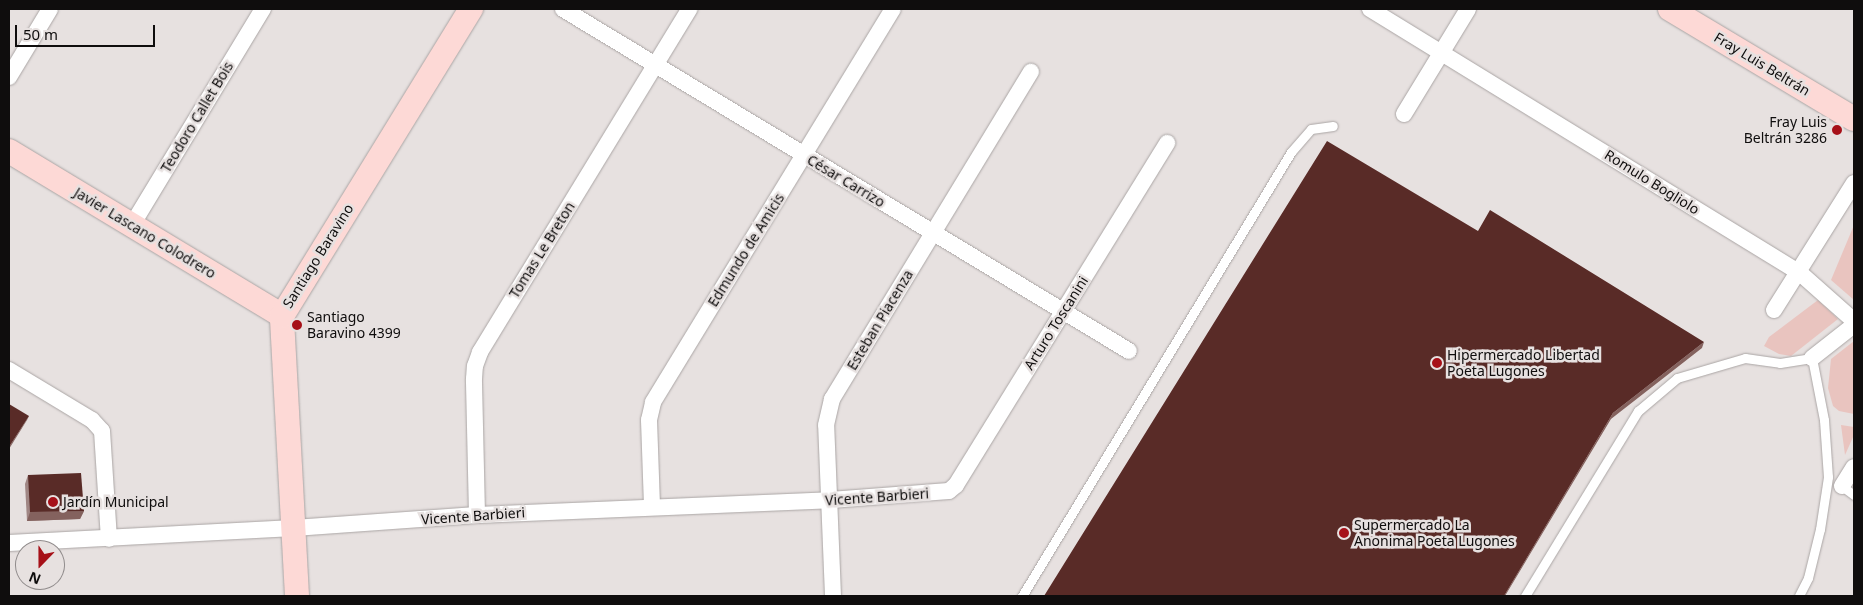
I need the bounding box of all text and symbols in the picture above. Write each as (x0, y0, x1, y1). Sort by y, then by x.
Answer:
scale bar (18, 15, 158, 47)
text: 50 m (23, 24, 58, 44)
street label: Fray Luis Beltrán (1711, 29, 1813, 99)
street label: Teodoro Callet Bois (157, 59, 237, 175)
place label: Fray Luis Beltrán 3286 (1744, 114, 1827, 146)
marker: Fray Luis Beltrán 3286 (1831, 124, 1843, 136)
street label: Romulo Bogliolo (1602, 146, 1702, 218)
street label: César Carrizo (804, 151, 888, 211)
street label: Javier Lascano Colodrero (71, 184, 219, 282)
street label: Edmundo de Amicis (704, 190, 788, 310)
street label: Tomas Le Breton (506, 199, 578, 301)
street label: Santiago Baravino (279, 201, 357, 311)
street label: Esteban Piacenza (843, 267, 917, 373)
street label: Arturo Toscanini (1020, 273, 1092, 373)
place label: Santiago Baravino 4399 (307, 309, 401, 342)
marker: Santiago Baravino 4399 (291, 319, 303, 331)
place label: Hipermercado Libertad Poeta Lugones (1447, 347, 1600, 380)
marker: Hipermercado Libertad Poeta Lugones (1431, 357, 1443, 369)
street label: Vicente Barbieri (824, 485, 930, 509)
place label: Jardín Municipal (63, 494, 169, 510)
marker: Jardín Municipal (47, 496, 59, 508)
street label: Vicente Barbieri (420, 504, 526, 528)
place label: Supermercado La Anonima Poeta Lugones (1354, 517, 1515, 550)
marker: Supermercado La Anonima Poeta Lugones (1338, 527, 1350, 539)
north arrow (15, 540, 65, 590)
text: N (26, 568, 43, 589)

